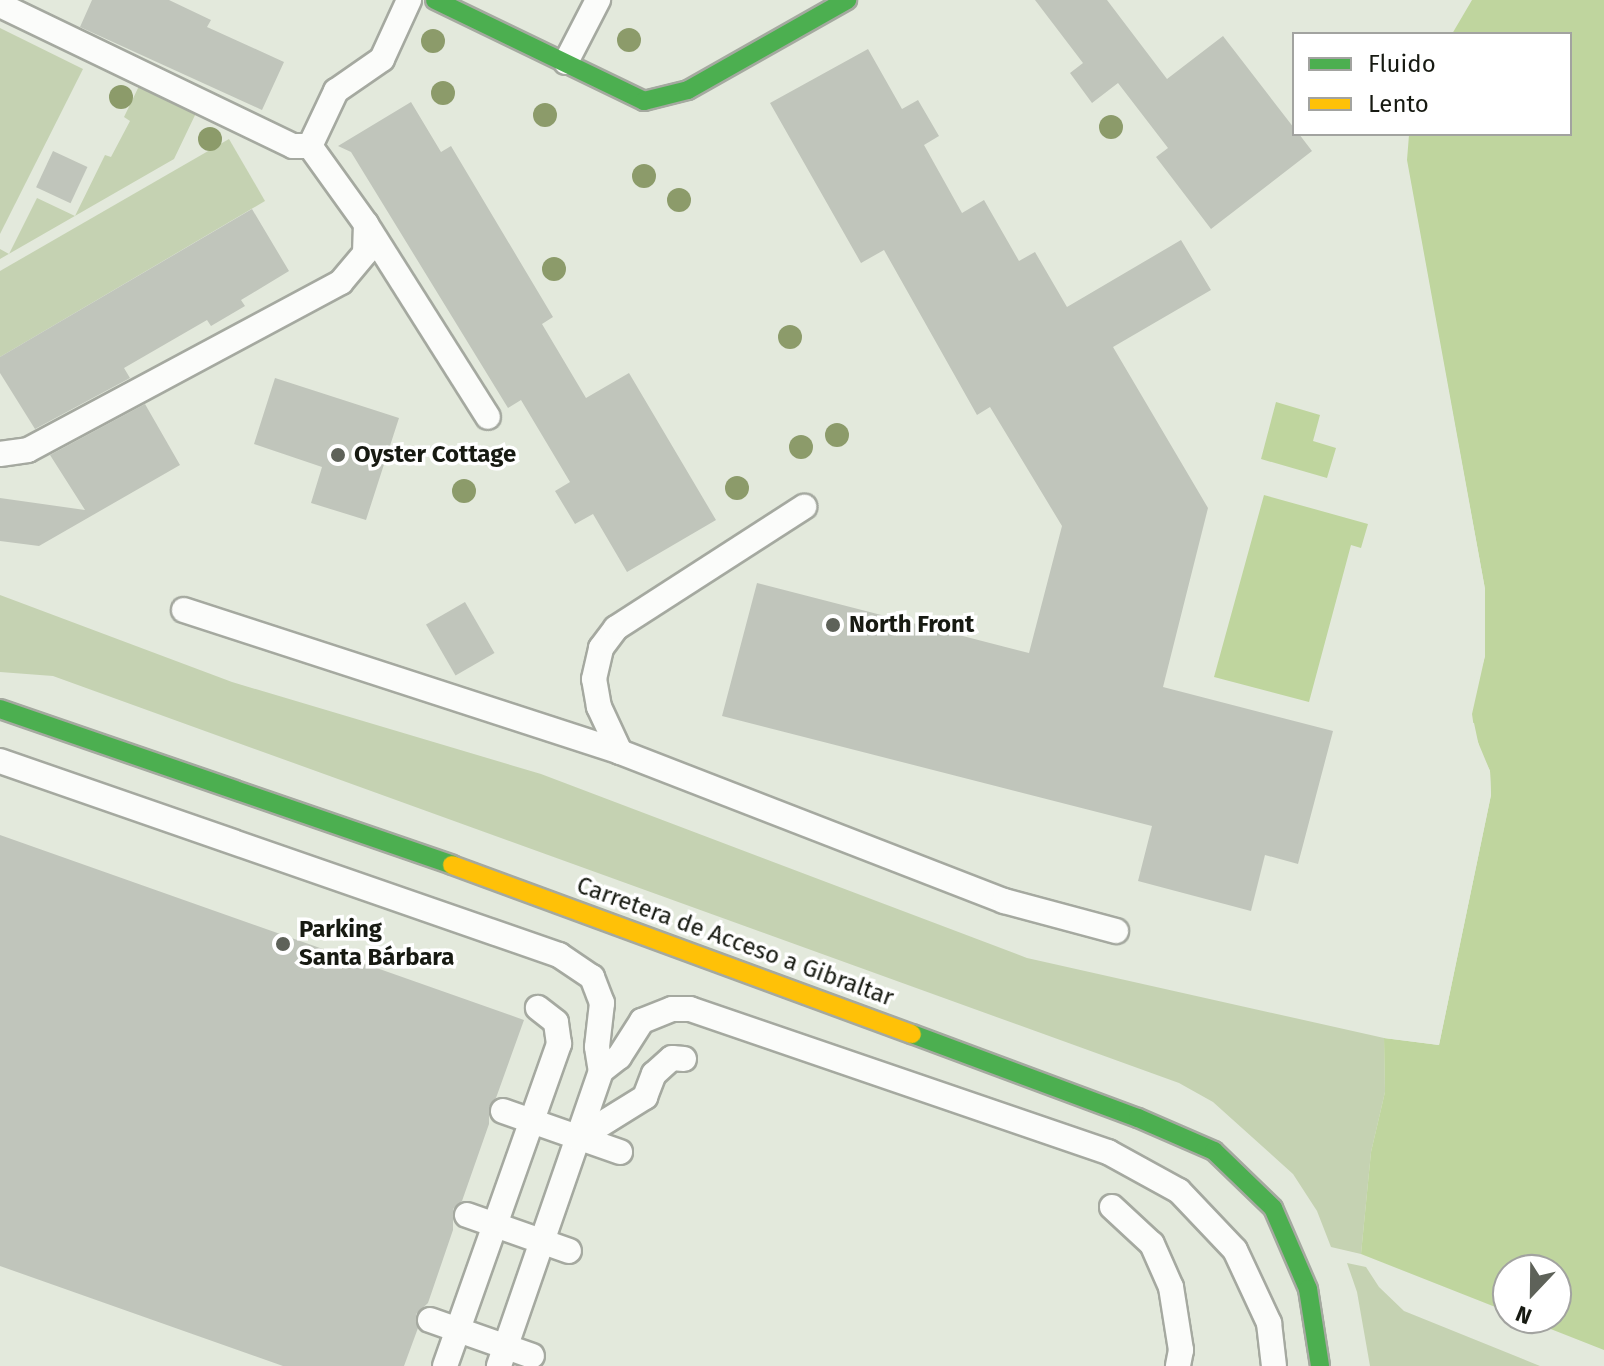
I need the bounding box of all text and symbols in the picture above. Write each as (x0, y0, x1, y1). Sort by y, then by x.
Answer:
legend (1292, 32, 1572, 136)
text: Fluido (1368, 50, 1436, 78)
text: Lento (1368, 90, 1429, 118)
place label: Oyster Cottage (354, 441, 516, 469)
marker: Oyster Cottage (329, 446, 347, 464)
place label: North Front (849, 611, 974, 639)
marker: North Front (824, 616, 842, 634)
street label: Carretera de Acceso a Gibraltar (573, 871, 897, 1013)
place label: Parking Santa Bárbara (299, 916, 454, 972)
marker: Parking Santa Bárbara (274, 935, 292, 953)
north arrow (1492, 1254, 1572, 1334)
text: N (1512, 1300, 1535, 1330)

